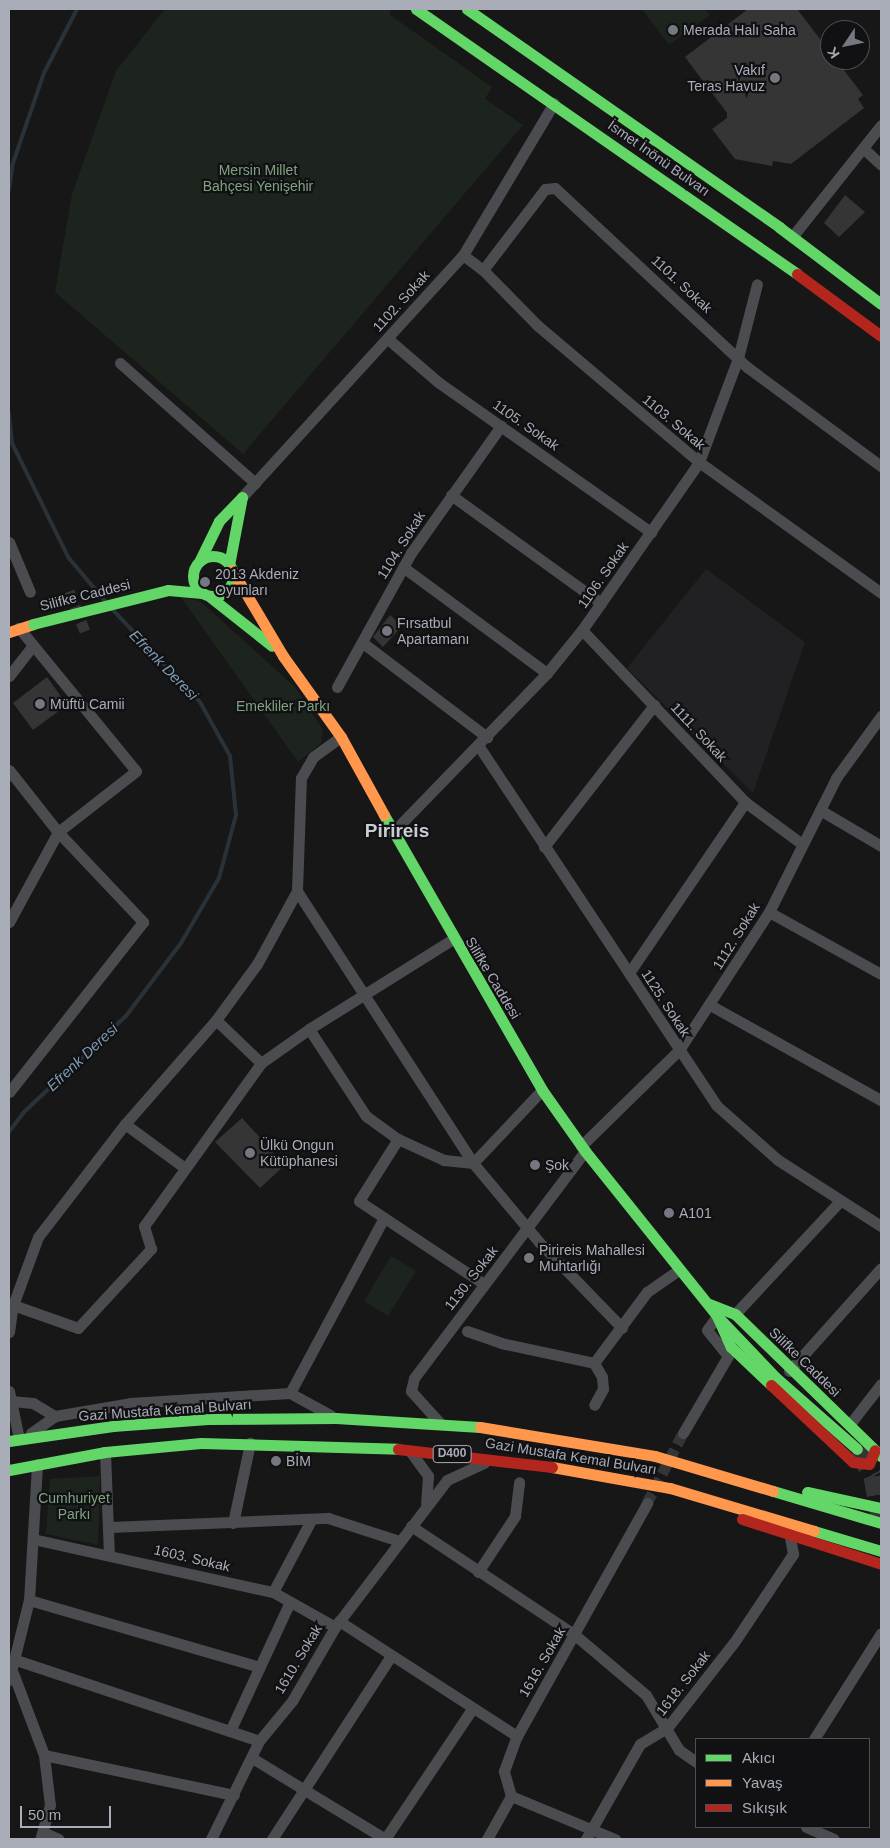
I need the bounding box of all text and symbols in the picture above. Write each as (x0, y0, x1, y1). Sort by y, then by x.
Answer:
north arrow (820, 20, 870, 70)
place label: Merada Halı Saha (683, 22, 796, 38)
marker: Merada Halı Saha (667, 24, 679, 36)
text: K (824, 44, 843, 61)
place label: Vakıf Teras Havuz (687, 62, 765, 94)
marker: Vakıf Teras Havuz (769, 72, 781, 84)
street label: İsmet İnönü Bulvarı (605, 117, 713, 199)
park label: Mersin Millet Bahçesi Yenişehir (203, 162, 313, 194)
street label: 1101. Sokak (648, 252, 716, 316)
street label: 1102. Sokak (369, 267, 433, 335)
street label: 1103. Sokak (639, 391, 709, 453)
street label: 1105. Sokak (490, 396, 562, 454)
street label: 1104. Sokak (374, 508, 428, 582)
street label: 1106. Sokak (574, 539, 632, 611)
place label: 2013 Akdeniz Oyunları (215, 566, 300, 598)
street label: Silifke Caddesi (38, 576, 132, 614)
marker: 2013 Akdeniz Oyunları (199, 576, 211, 588)
place label: Fırsatbul Apartamanı (397, 615, 469, 648)
marker: Fırsatbul Apartamanı (381, 625, 393, 637)
water label: Efrenk Deresi (126, 626, 202, 704)
place label: Müftü Camii (50, 696, 125, 712)
marker: Müftü Camii (34, 698, 46, 710)
park label: Emekliler Parkı (236, 698, 330, 714)
street label: 1111. Sokak (667, 699, 731, 765)
district label: Pirireis (365, 820, 429, 842)
street label: 1112. Sokak (709, 899, 763, 973)
street label: Silifke Caddesi (462, 934, 524, 1022)
street label: 1125. Sokak (638, 966, 694, 1040)
water label: Efrenk Deresi (43, 1019, 121, 1095)
place label: Ülkü Ongun Kütüphanesi (260, 1137, 338, 1170)
marker: Ülkü Ongun Kütüphanesi (244, 1147, 256, 1159)
place label: Şok (545, 1157, 569, 1173)
marker: Şok (529, 1159, 541, 1171)
place label: A101 (679, 1205, 712, 1221)
marker: A101 (663, 1207, 675, 1219)
place label: Pirireis Mahallesi Muhtarlığı (539, 1242, 645, 1274)
street label: 1130. Sokak (441, 1243, 501, 1313)
marker: Pirireis Mahallesi Muhtarlığı (523, 1252, 535, 1264)
street label: Silifke Caddesi (766, 1324, 844, 1400)
street label: Gazi Mustafa Kemal Bulvarı (78, 1396, 252, 1424)
street label: Gazi Mustafa Kemal Bulvarı (484, 1434, 658, 1478)
road number: D400 (432, 1445, 472, 1464)
place label: BİM (286, 1453, 311, 1469)
marker: BİM (270, 1455, 282, 1467)
park label: Cumhuriyet Parkı (38, 1490, 110, 1522)
street label: 1603. Sokak (152, 1541, 232, 1575)
street label: 1610. Sokak (271, 1621, 325, 1697)
street label: 1616. Sokak (515, 1624, 569, 1700)
street label: 1618. Sokak (652, 1647, 714, 1719)
legend (695, 1738, 870, 1828)
text: Akıcı (742, 1749, 775, 1766)
text: Yavaş (742, 1774, 783, 1791)
scale bar (22, 1796, 114, 1828)
text: Sıkışık (742, 1799, 787, 1816)
text: 50 m (28, 1806, 61, 1823)

